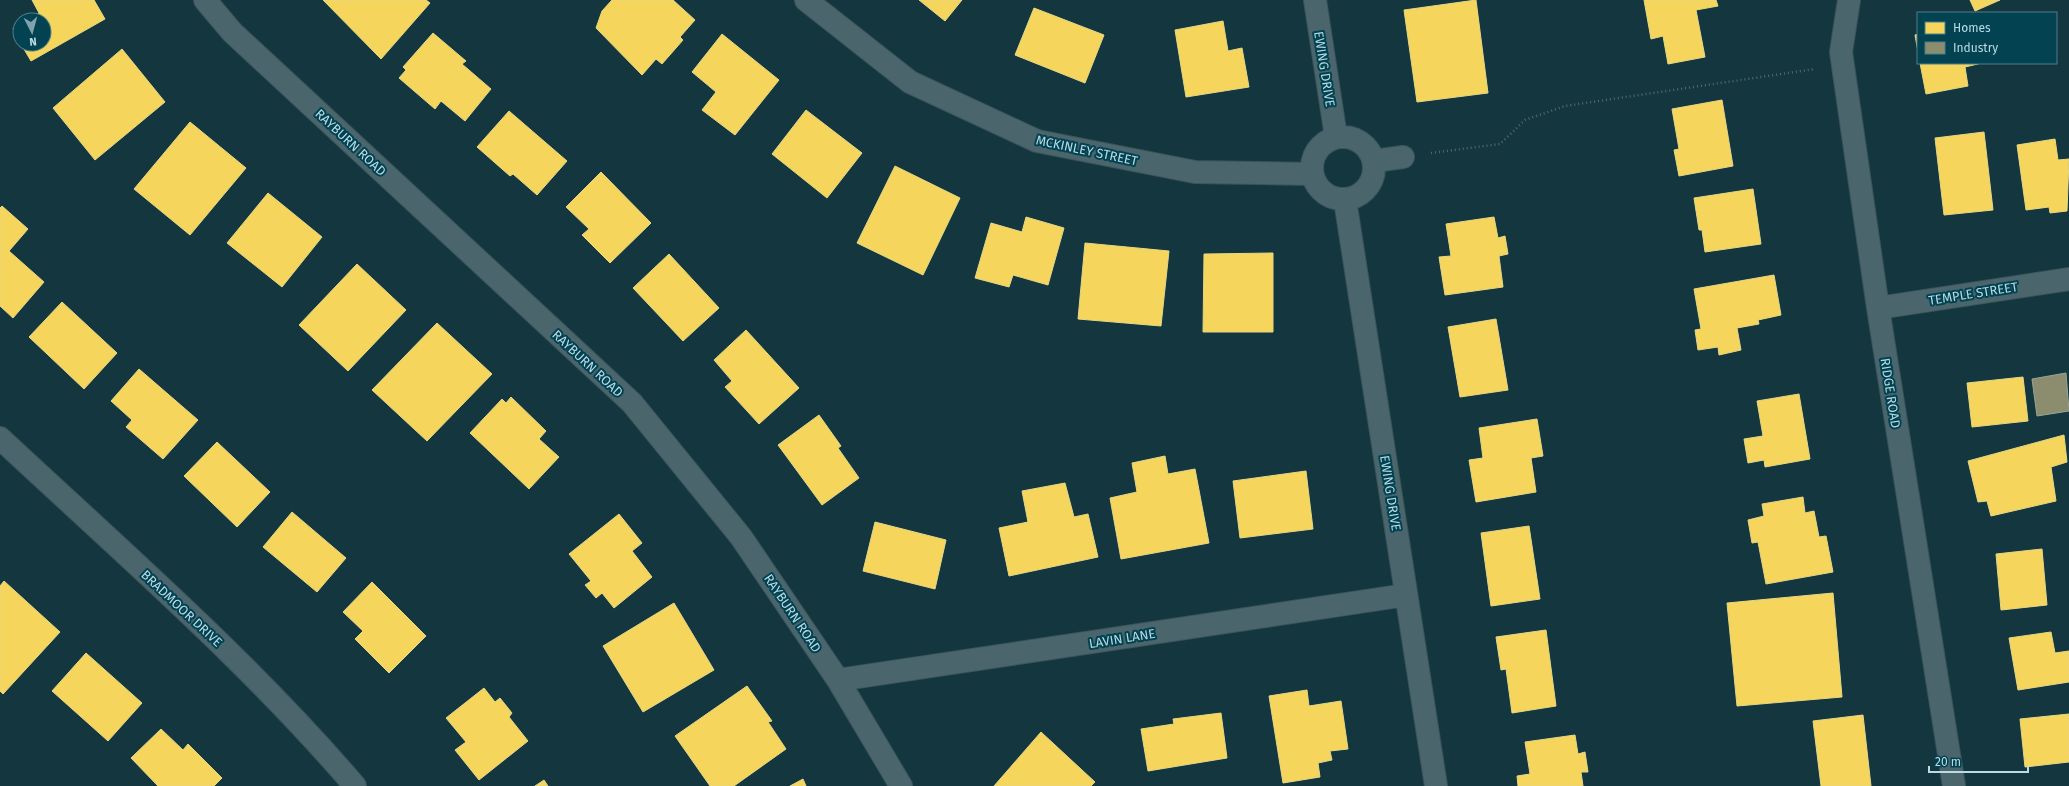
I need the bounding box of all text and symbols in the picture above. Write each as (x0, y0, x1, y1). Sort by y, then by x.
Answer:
north arrow (12, 12, 52, 52)
legend (1917, 12, 2057, 64)
text: Homes (1953, 21, 1991, 35)
street label: EWING DRIVE (1311, 30, 1338, 108)
text: N (29, 35, 37, 48)
text: Industry (1953, 41, 1998, 55)
street label: RAYBURN ROAD (312, 106, 389, 179)
street label: MCKINLEY STREET (1035, 132, 1139, 169)
street label: TEMPLE STREET (1927, 279, 2019, 308)
street label: RAYBURN ROAD (549, 327, 626, 400)
street label: RIDGE ROAD (1878, 357, 1903, 429)
street label: EWING DRIVE (1377, 454, 1404, 532)
street label: BRADMOOR DRIVE (138, 567, 225, 650)
street label: RAYBURN ROAD (761, 571, 824, 655)
street label: LAVIN LANE (1088, 626, 1156, 651)
scale bar (1929, 748, 2028, 774)
text: 20 m (1935, 755, 1961, 769)

